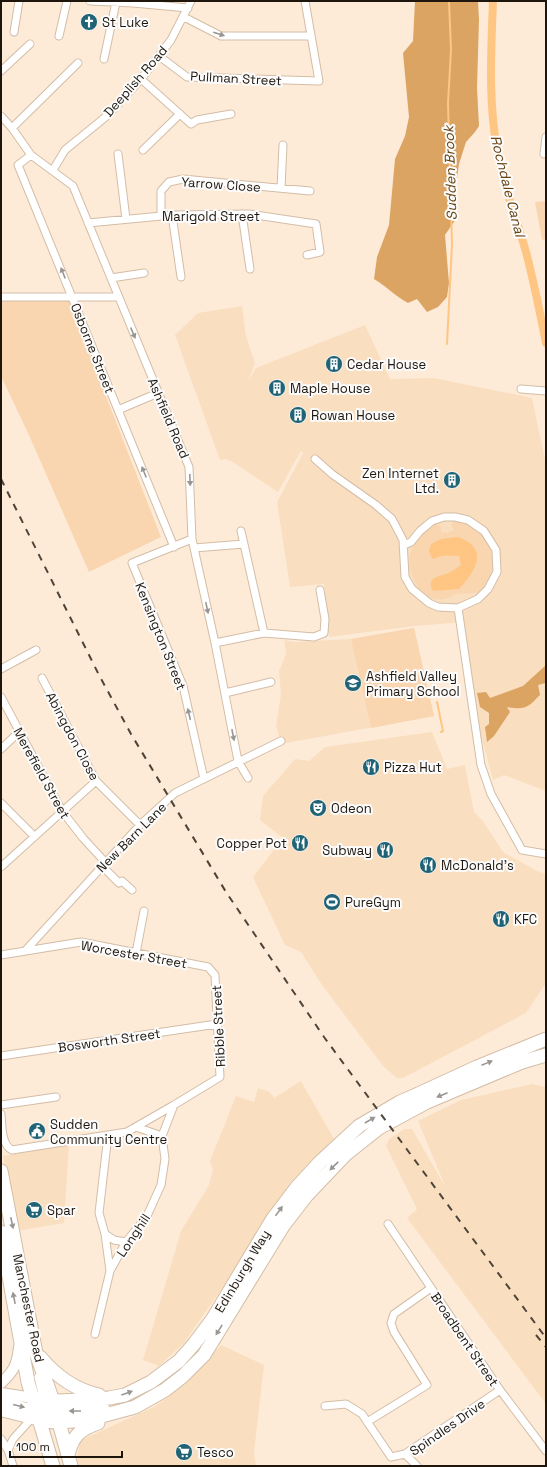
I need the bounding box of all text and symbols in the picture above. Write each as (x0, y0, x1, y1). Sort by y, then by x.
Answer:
church icon: St Luke (79, 12, 99, 32)
place label: St Luke (102, 14, 149, 31)
one-way arrow (213, 31, 225, 37)
street label: Deeplish Road (100, 42, 171, 120)
street label: Pullman Street (190, 68, 282, 89)
water label: Sudden Brook (439, 124, 461, 221)
water label: Rochdale Canal (487, 133, 530, 240)
street label: Yarrow Close (181, 173, 261, 196)
street label: Marigold Street (162, 208, 260, 225)
one-way arrow (59, 267, 65, 279)
street label: Osborne Street (67, 301, 118, 396)
one-way arrow (131, 327, 137, 339)
building icon: Cedar House (324, 354, 344, 374)
place label: Cedar House (347, 356, 426, 373)
street label: Ashfield Road (144, 375, 193, 461)
building icon: Maple House (267, 378, 287, 398)
place label: Maple House (290, 380, 370, 397)
building icon: Rowan House (288, 405, 308, 425)
place label: Rowan House (311, 407, 395, 424)
one-way arrow (140, 465, 146, 477)
place label: Zen Internet Ltd. (362, 465, 439, 497)
building icon: Zen Internet Ltd. (442, 470, 462, 490)
one-way arrow (186, 474, 193, 486)
street label: Kensington Street (131, 580, 190, 692)
one-way arrow (205, 602, 211, 614)
place label: Ashfield Valley Primary School (366, 668, 460, 700)
school or university icon: Ashfield Valley Primary School (343, 673, 363, 693)
street label: Abingdon Close (42, 689, 103, 783)
one-way arrow (186, 708, 192, 720)
street label: Merefield Street (9, 725, 74, 822)
one-way arrow (231, 729, 237, 741)
restaurant icon: Pizza Hut (361, 757, 381, 777)
place label: Pizza Hut (384, 759, 442, 776)
theatre icon: Odeon (308, 798, 328, 818)
street label: New Barn Lane (93, 799, 170, 876)
place label: Odeon (331, 800, 372, 817)
restaurant icon: Copper Pot (290, 833, 310, 853)
place label: Copper Pot (217, 835, 287, 852)
restaurant icon: Subway (375, 840, 395, 860)
place label: Subway (322, 842, 372, 859)
restaurant icon: McDonald's (418, 855, 438, 875)
place label: McDonald's (441, 857, 514, 874)
sports icon: PureGym (322, 892, 342, 912)
place label: PureGym (345, 894, 401, 911)
restaurant icon: KFC (491, 909, 511, 929)
place label: KFC (514, 911, 537, 928)
street label: Worcester Street (80, 937, 188, 972)
street label: Ribble Street (208, 985, 229, 1067)
street label: Bosworth Street (57, 1025, 162, 1056)
one-way arrow (481, 1059, 493, 1065)
one-way arrow (437, 1092, 448, 1098)
place label: Sudden Community Centre (50, 1116, 167, 1148)
one-way arrow (364, 1116, 376, 1123)
public building icon: Sudden Community Centre (27, 1121, 47, 1141)
one-way arrow (329, 1161, 339, 1170)
supermarket icon: Spar (24, 1200, 44, 1220)
place label: Spar (47, 1202, 76, 1219)
one-way arrow (275, 1206, 283, 1216)
street label: Longhill (113, 1210, 154, 1260)
one-way arrow (9, 1217, 15, 1229)
street label: Edinburgh Way (211, 1227, 274, 1316)
street label: Manchester Road (9, 1252, 48, 1364)
street label: Broadbent Street (427, 1289, 502, 1390)
one-way arrow (10, 1292, 16, 1304)
one-way arrow (216, 1324, 223, 1336)
one-way arrow (122, 1390, 134, 1396)
street label: Spindles Drive (406, 1395, 488, 1460)
one-way arrow (13, 1403, 25, 1409)
one-way arrow (68, 1408, 81, 1414)
scale bar (10, 1433, 122, 1459)
text: 100 m (16, 1439, 50, 1455)
supermarket icon: Tesco (174, 1442, 194, 1462)
place label: Tesco (197, 1444, 234, 1461)

